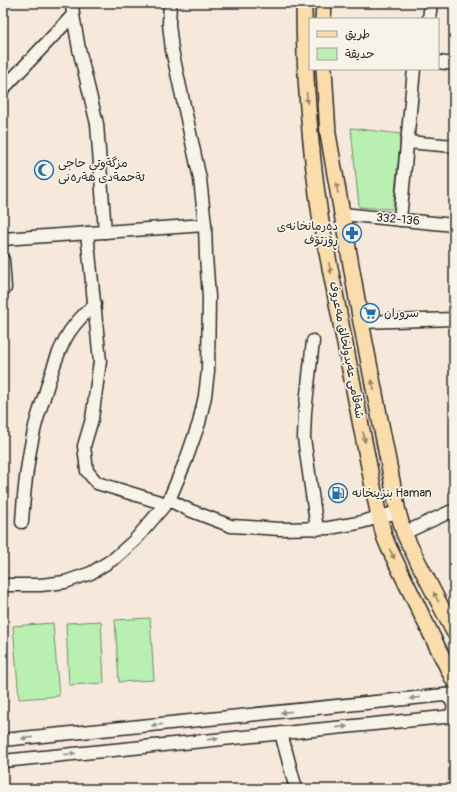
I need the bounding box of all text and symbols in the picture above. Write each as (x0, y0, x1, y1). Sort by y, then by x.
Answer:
legend (309, 18, 439, 70)
text: طريق (345, 27, 370, 42)
text: حديقة (345, 47, 374, 62)
one-way arrow (303, 92, 310, 104)
place label: مزگةوتی حاجی ئةحمةدی هةرەنی (58, 156, 145, 185)
mosque icon: مزگةوتی حاجی ئةحمةدی هةرەنی (33, 159, 55, 181)
one-way arrow (334, 182, 340, 194)
street label: 332-136 (376, 210, 420, 229)
place label: دەرمانخانەی ڕۆزتۆف (277, 219, 338, 250)
pharmacy icon: دەرمانخانەی ڕۆزتۆف (341, 222, 363, 244)
one-way arrow (328, 262, 334, 274)
street label: شەقامی عەبدولخالق مەعروف (326, 280, 367, 420)
supermarket icon: سروران (359, 302, 381, 324)
place label: سروران (384, 306, 419, 321)
one-way arrow (370, 379, 376, 391)
one-way arrow (361, 431, 367, 443)
fuel station icon: بنزینخانە Haman (327, 482, 349, 504)
place label: بنزینخانە Haman (352, 486, 432, 501)
one-way arrow (389, 549, 395, 560)
one-way arrow (433, 591, 439, 603)
one-way arrow (409, 695, 421, 702)
one-way arrow (280, 709, 292, 715)
one-way arrow (151, 721, 163, 728)
one-way arrow (336, 724, 348, 730)
one-way arrow (21, 735, 33, 741)
one-way arrow (207, 736, 219, 743)
one-way arrow (64, 750, 76, 757)

